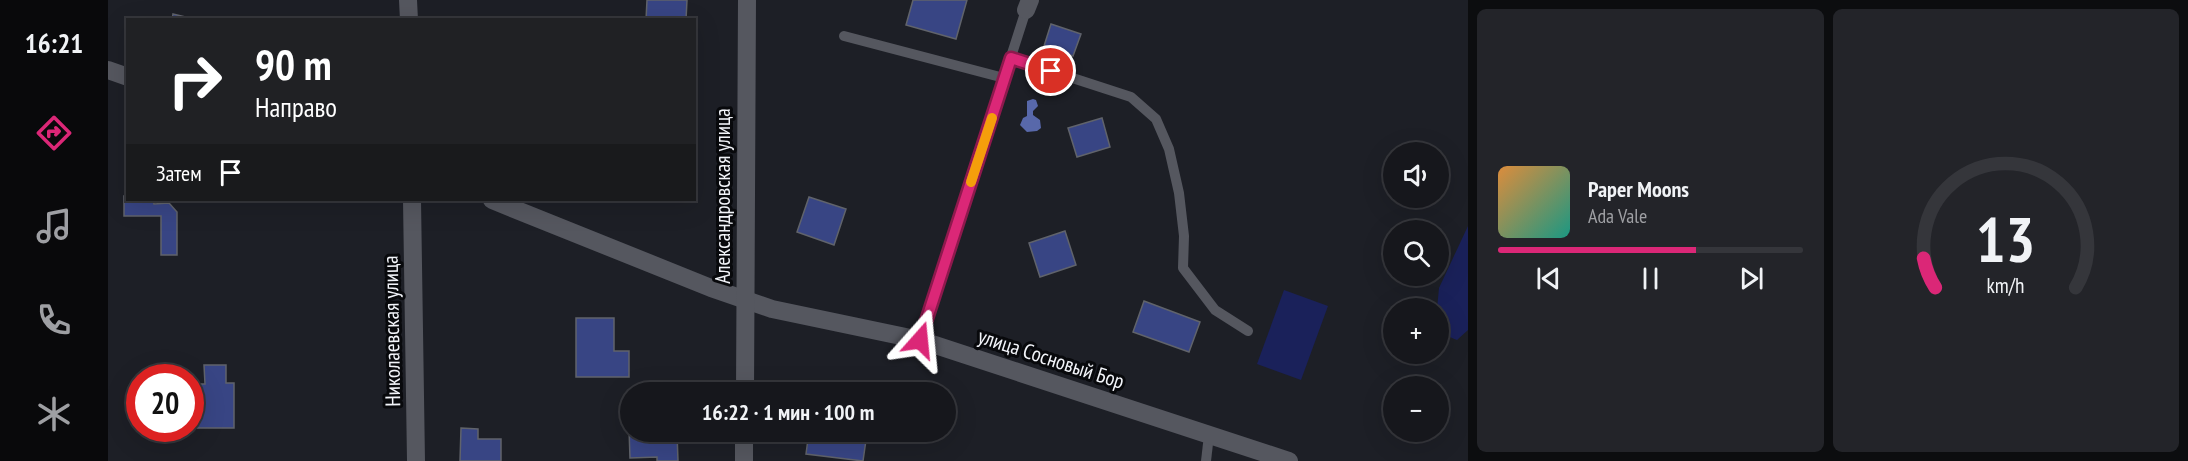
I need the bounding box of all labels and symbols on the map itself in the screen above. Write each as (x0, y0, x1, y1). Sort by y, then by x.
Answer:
pin (1025, 45, 1076, 96)
street label: Александровская улица (709, 108, 736, 284)
street label: Николаевская улица (377, 255, 406, 407)
position arrow (888, 308, 952, 372)
street label: улица Сосновый Бор (975, 322, 1128, 395)
speed limit sign: 20 (126, 364, 204, 442)

